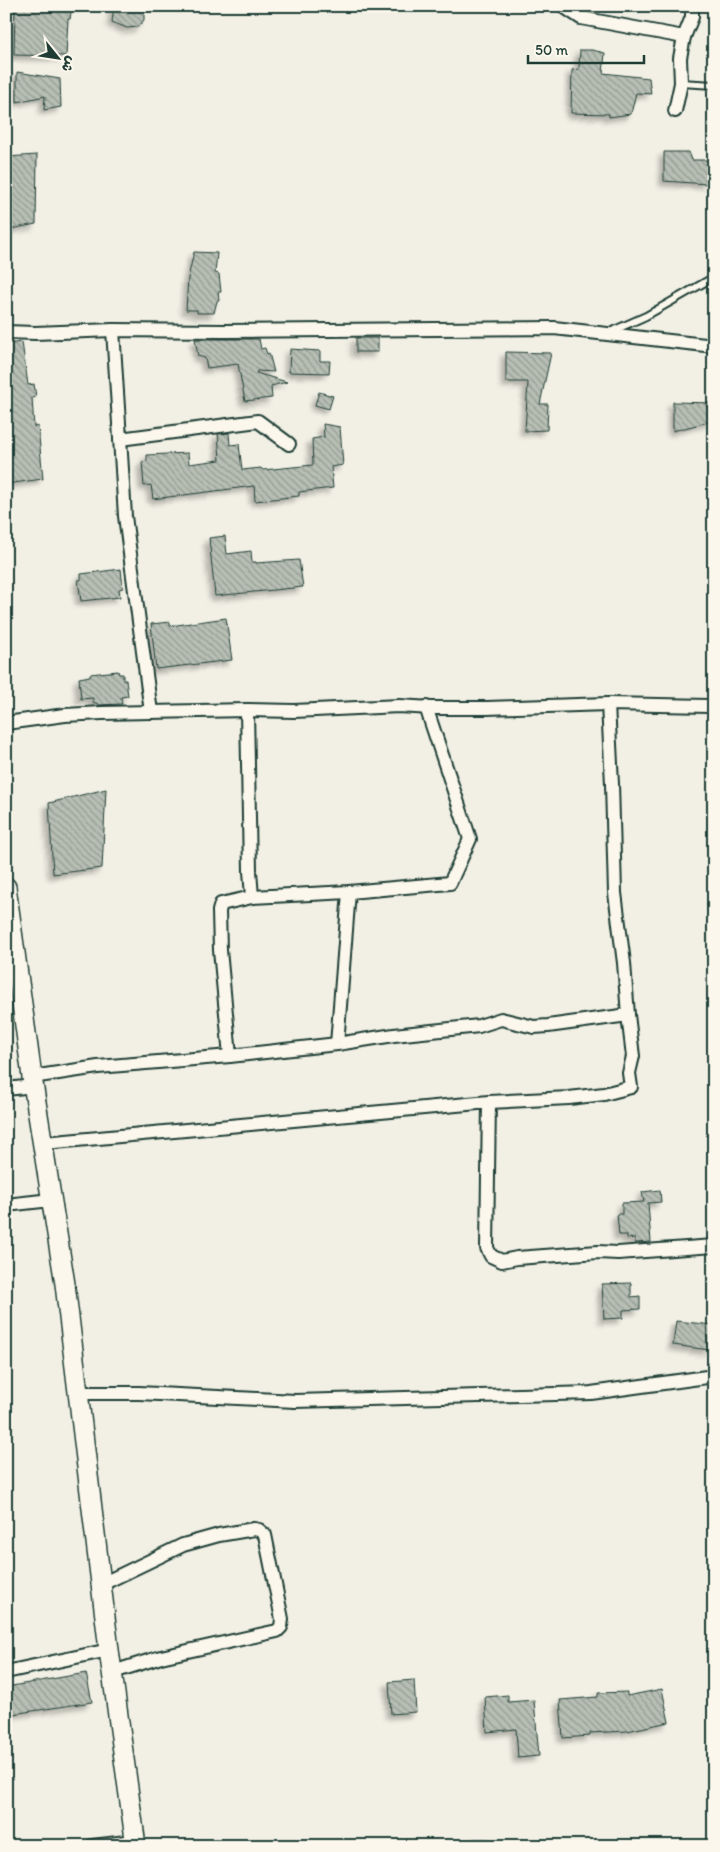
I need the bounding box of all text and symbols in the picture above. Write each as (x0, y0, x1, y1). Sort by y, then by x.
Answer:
north arrow (32, 32, 82, 82)
scale bar (528, 32, 644, 64)
text: 50 m (535, 41, 568, 59)
text: ش (58, 53, 80, 75)

